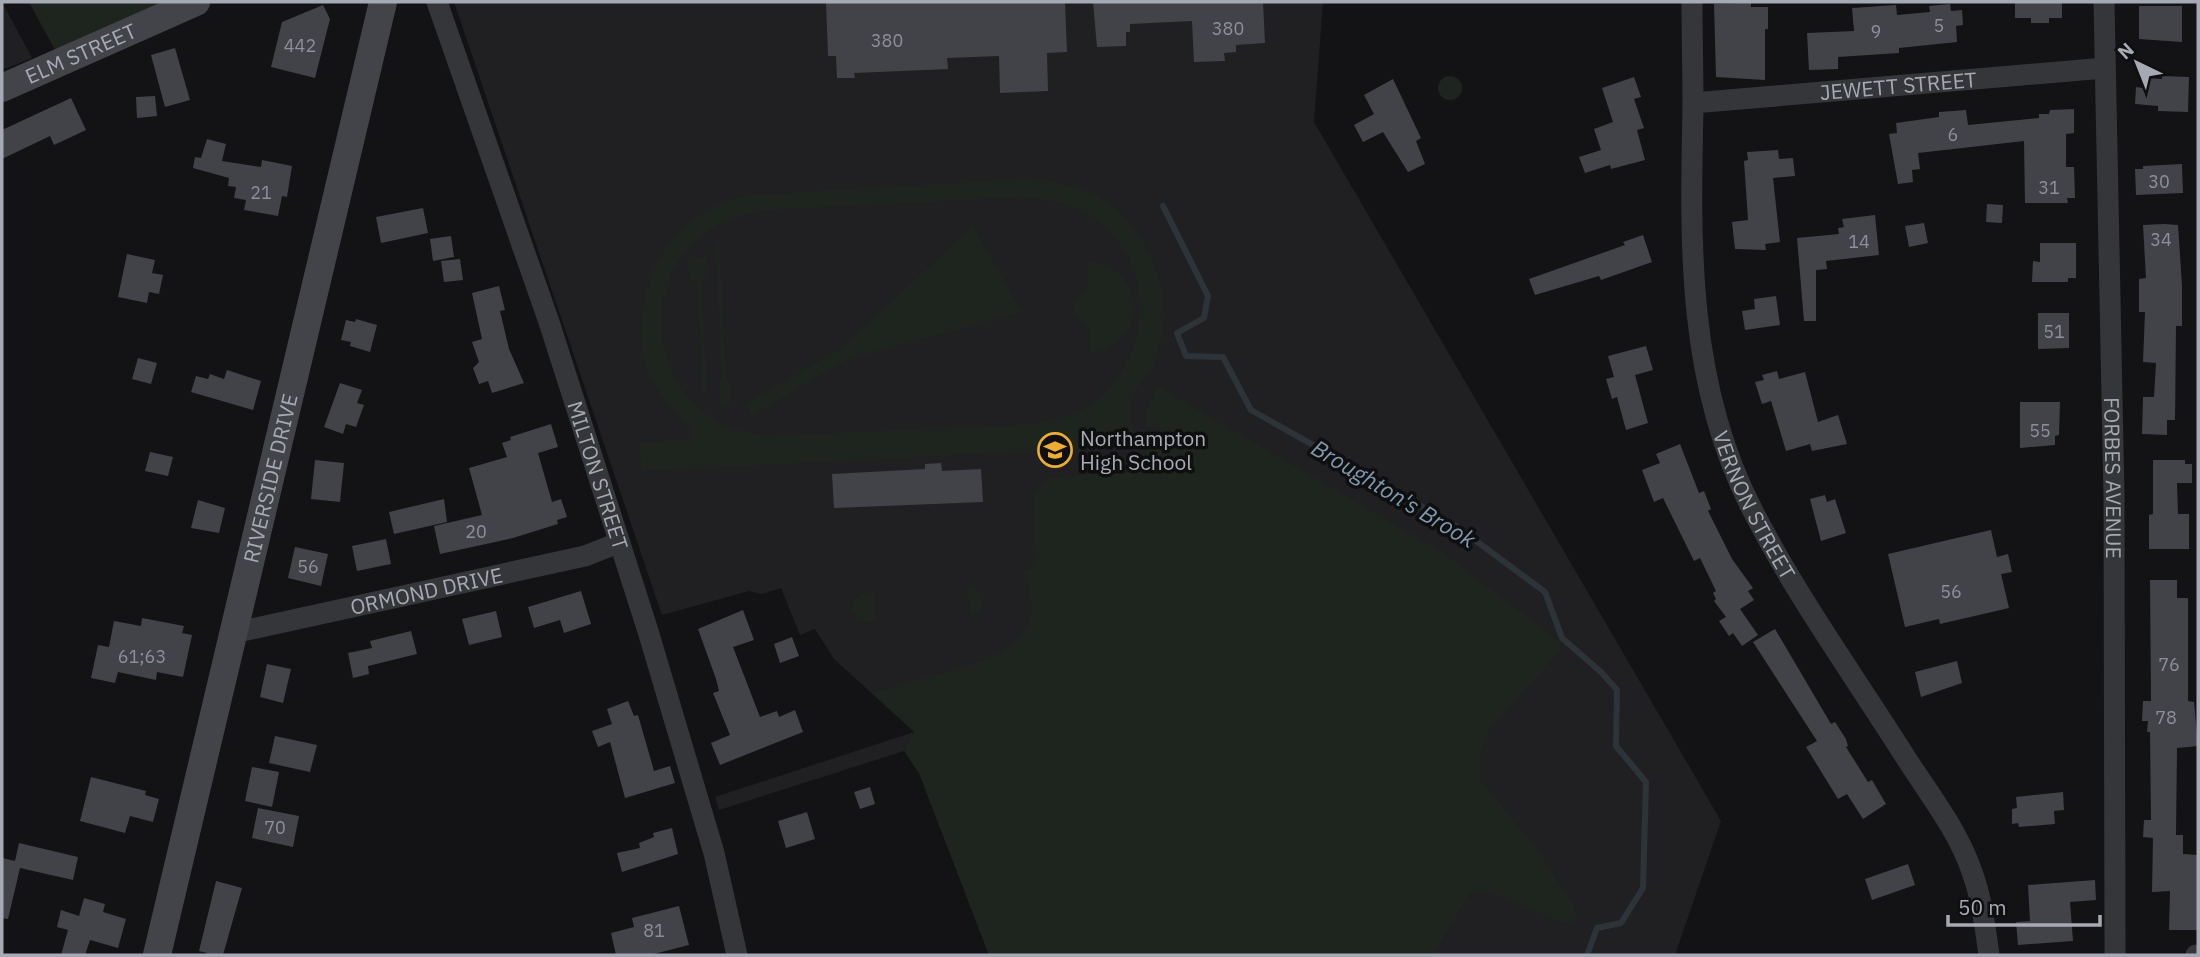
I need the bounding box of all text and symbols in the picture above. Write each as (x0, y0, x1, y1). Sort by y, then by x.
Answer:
house number: 5 (1934, 14, 1944, 37)
street label: ELM STREET (21, 16, 141, 90)
house number: 380 (1212, 17, 1244, 40)
house number: 9 (1871, 20, 1881, 43)
north arrow (2102, 28, 2172, 98)
house number: 380 (871, 29, 903, 52)
house number: 442 (284, 34, 316, 57)
text: N (2112, 37, 2139, 64)
street label: JEWETT STREET (1819, 65, 1978, 106)
house number: 6 (1948, 123, 1958, 146)
house number: 30 (2148, 170, 2170, 193)
house number: 31 (2038, 176, 2060, 199)
house number: 21 (250, 181, 272, 204)
house number: 34 (2150, 228, 2172, 251)
house number: 14 (1848, 230, 1870, 253)
house number: 51 (2043, 320, 2065, 343)
street label: RIVERSIDE DRIVE (236, 391, 304, 566)
street label: MILTON STREET (561, 397, 635, 553)
street label: FORBES AVENUE (2098, 397, 2128, 559)
house number: 55 (2029, 419, 2051, 442)
place label: Northampton High School (1080, 424, 1206, 476)
street label: VERNON STREET (1707, 427, 1802, 584)
school or university icon: Northampton High School (1036, 431, 1074, 469)
water label: Broughton's Brook (1306, 432, 1483, 554)
house number: 20 (465, 520, 487, 543)
house number: 56 (297, 555, 319, 578)
street label: ORMOND DRIVE (348, 560, 505, 621)
house number: 56 (1940, 580, 1962, 603)
house number: 61;63 (118, 645, 166, 668)
house number: 76 (2158, 653, 2180, 676)
house number: 78 (2155, 706, 2177, 729)
house number: 70 (264, 816, 286, 839)
scale bar (1948, 884, 2100, 928)
text: 50 m (1958, 893, 2007, 921)
house number: 81 (643, 919, 665, 942)

